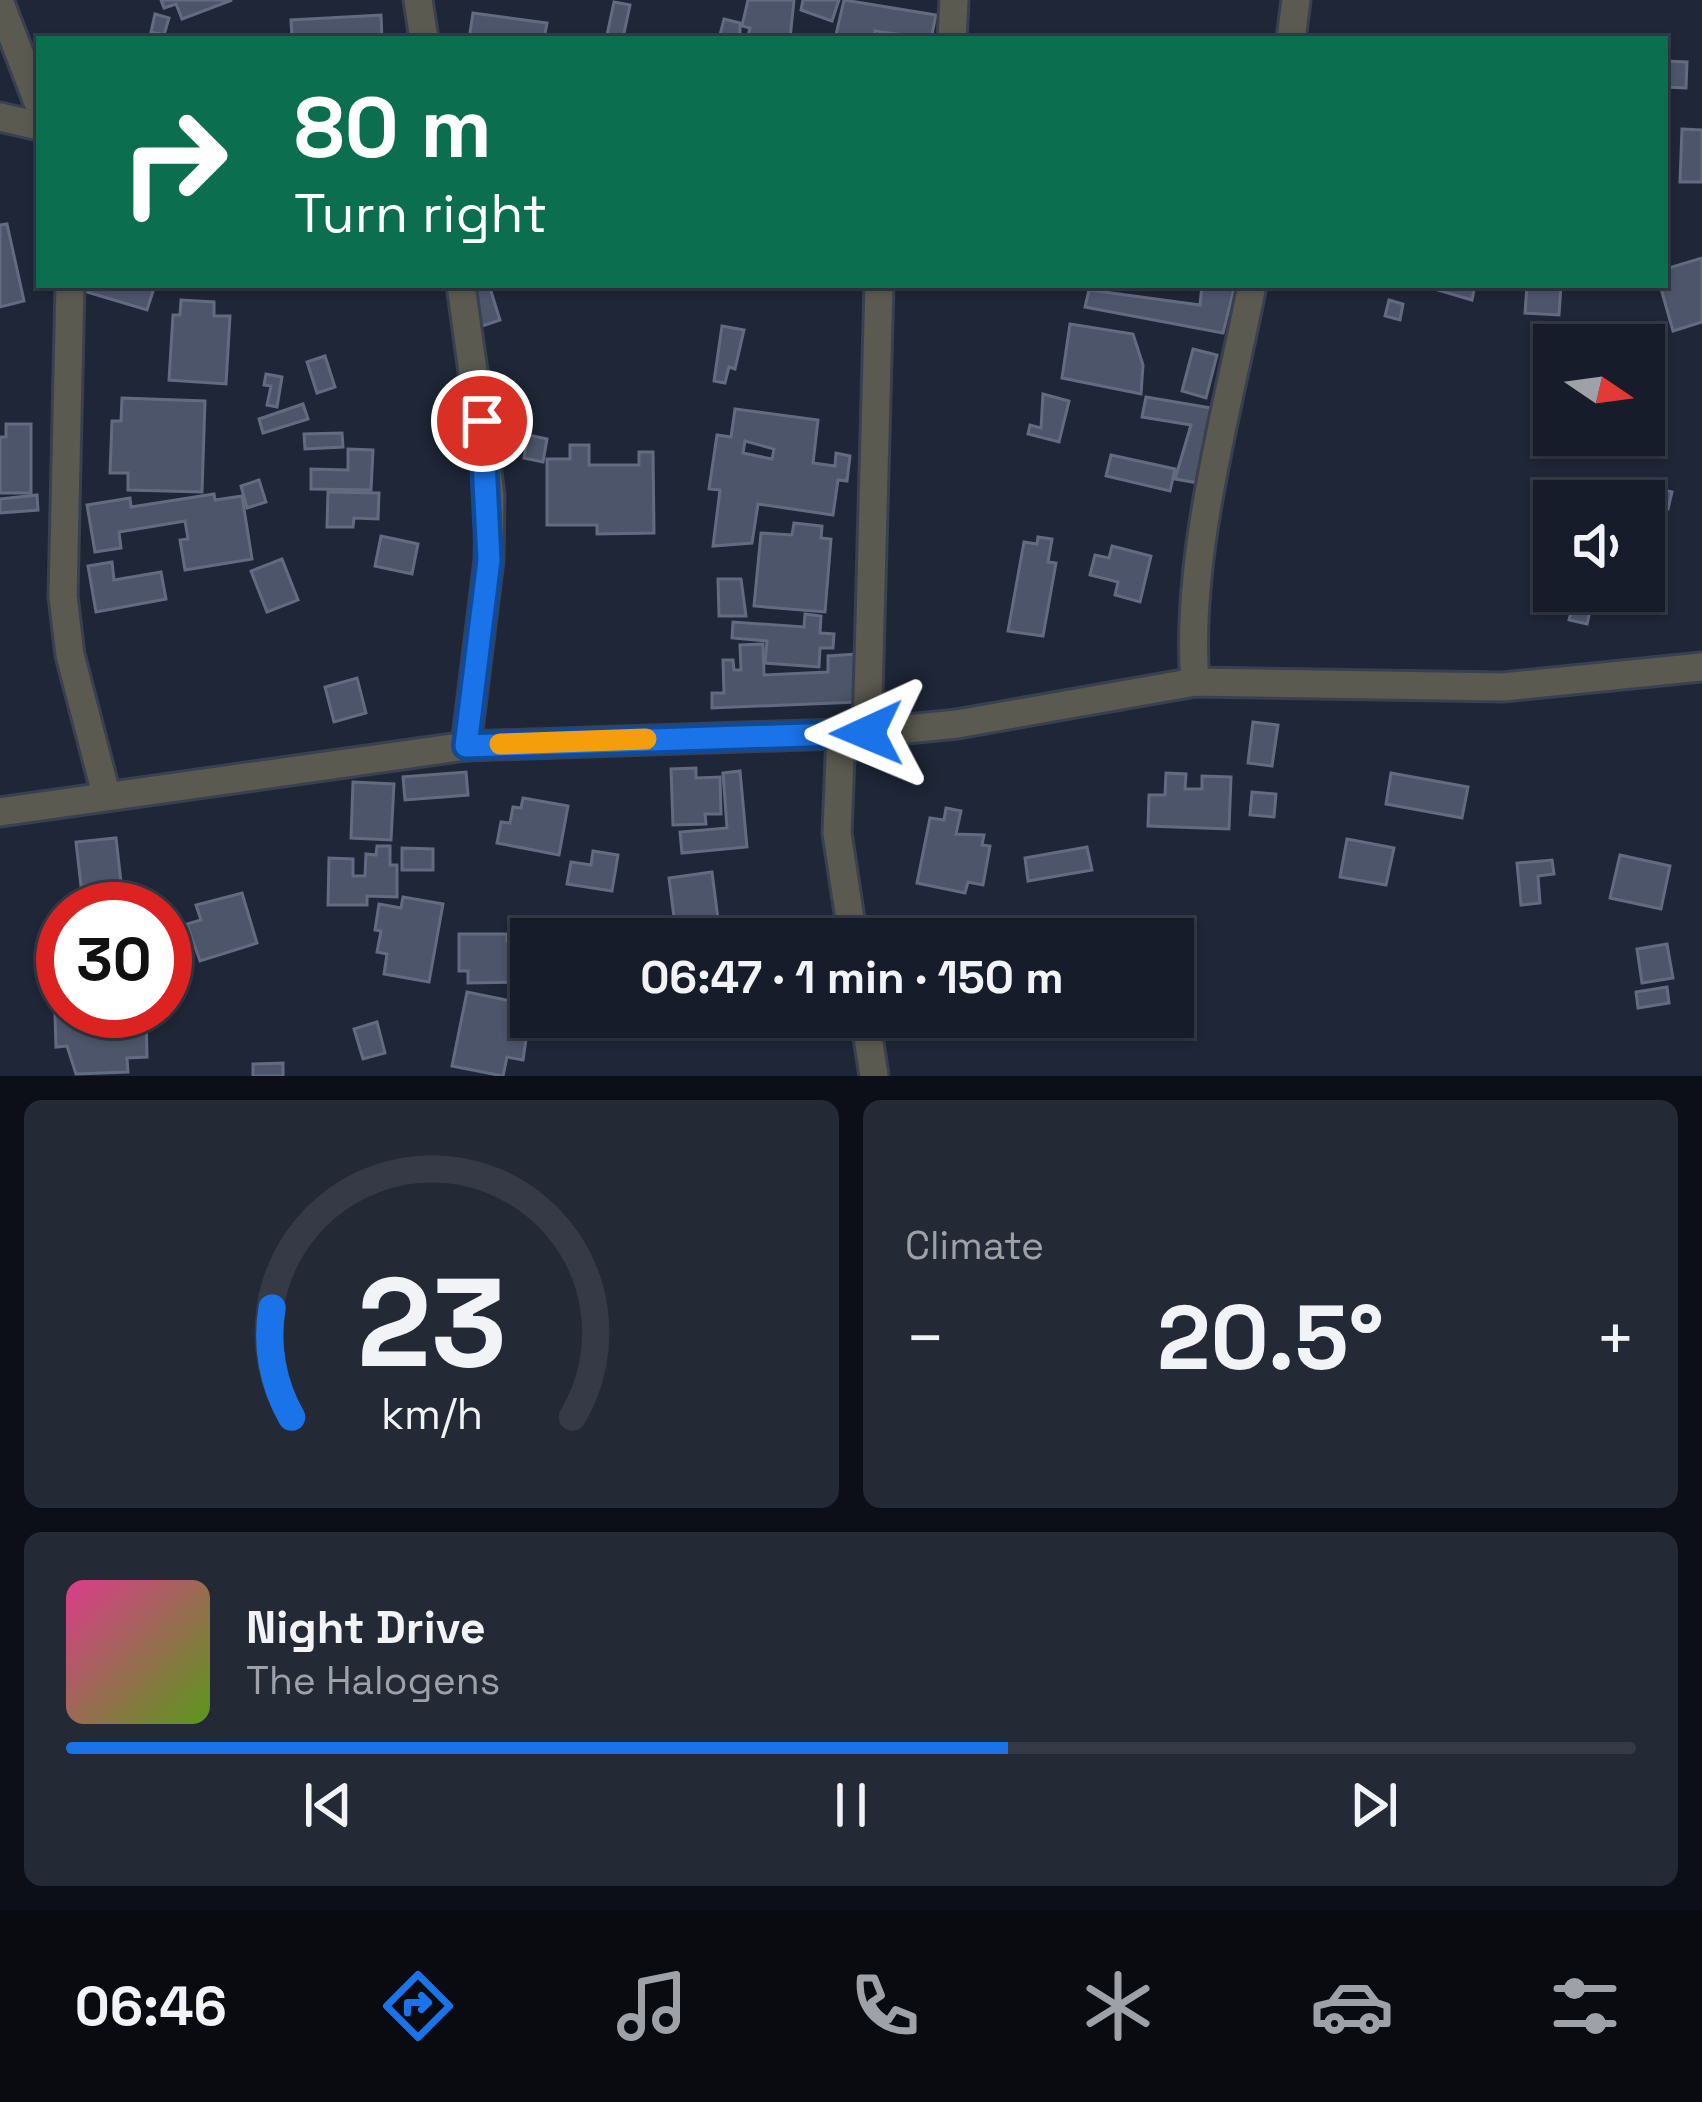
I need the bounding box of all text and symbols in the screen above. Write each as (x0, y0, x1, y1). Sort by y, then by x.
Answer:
text: 80 m (294, 74, 492, 182)
icon: right (96, 84, 252, 240)
text: Turn right (294, 179, 547, 248)
north arrow (1533, 324, 1665, 456)
map controls (1533, 324, 1665, 612)
pin (431, 370, 533, 472)
icon: arrive (449, 388, 515, 454)
button: sound (1533, 480, 1665, 612)
position arrow (804, 670, 930, 796)
speed limit sign: 30 (36, 882, 192, 1038)
text: 06:47 · 1 min · 150 m (640, 949, 1064, 1006)
text: Climate (905, 1221, 1044, 1270)
text: 23 (356, 1243, 507, 1402)
text: 20.5° (1157, 1280, 1384, 1395)
text: − (905, 1296, 946, 1380)
text: + (1595, 1296, 1636, 1380)
text: km/h (380, 1387, 483, 1442)
text: Night Drive (246, 1599, 486, 1656)
text: The Halogens (246, 1656, 500, 1705)
icon: previous (295, 1772, 361, 1838)
icon: pause (818, 1772, 884, 1838)
icon: next (1341, 1772, 1407, 1838)
icon: directions (376, 1964, 460, 2048)
icon: music (610, 1964, 694, 2048)
icon: phone (843, 1964, 927, 2048)
icon: climate (1076, 1964, 1160, 2048)
icon: car (1310, 1964, 1394, 2048)
icon: filters (1543, 1964, 1627, 2048)
text: 06:46 (75, 1972, 227, 2041)

